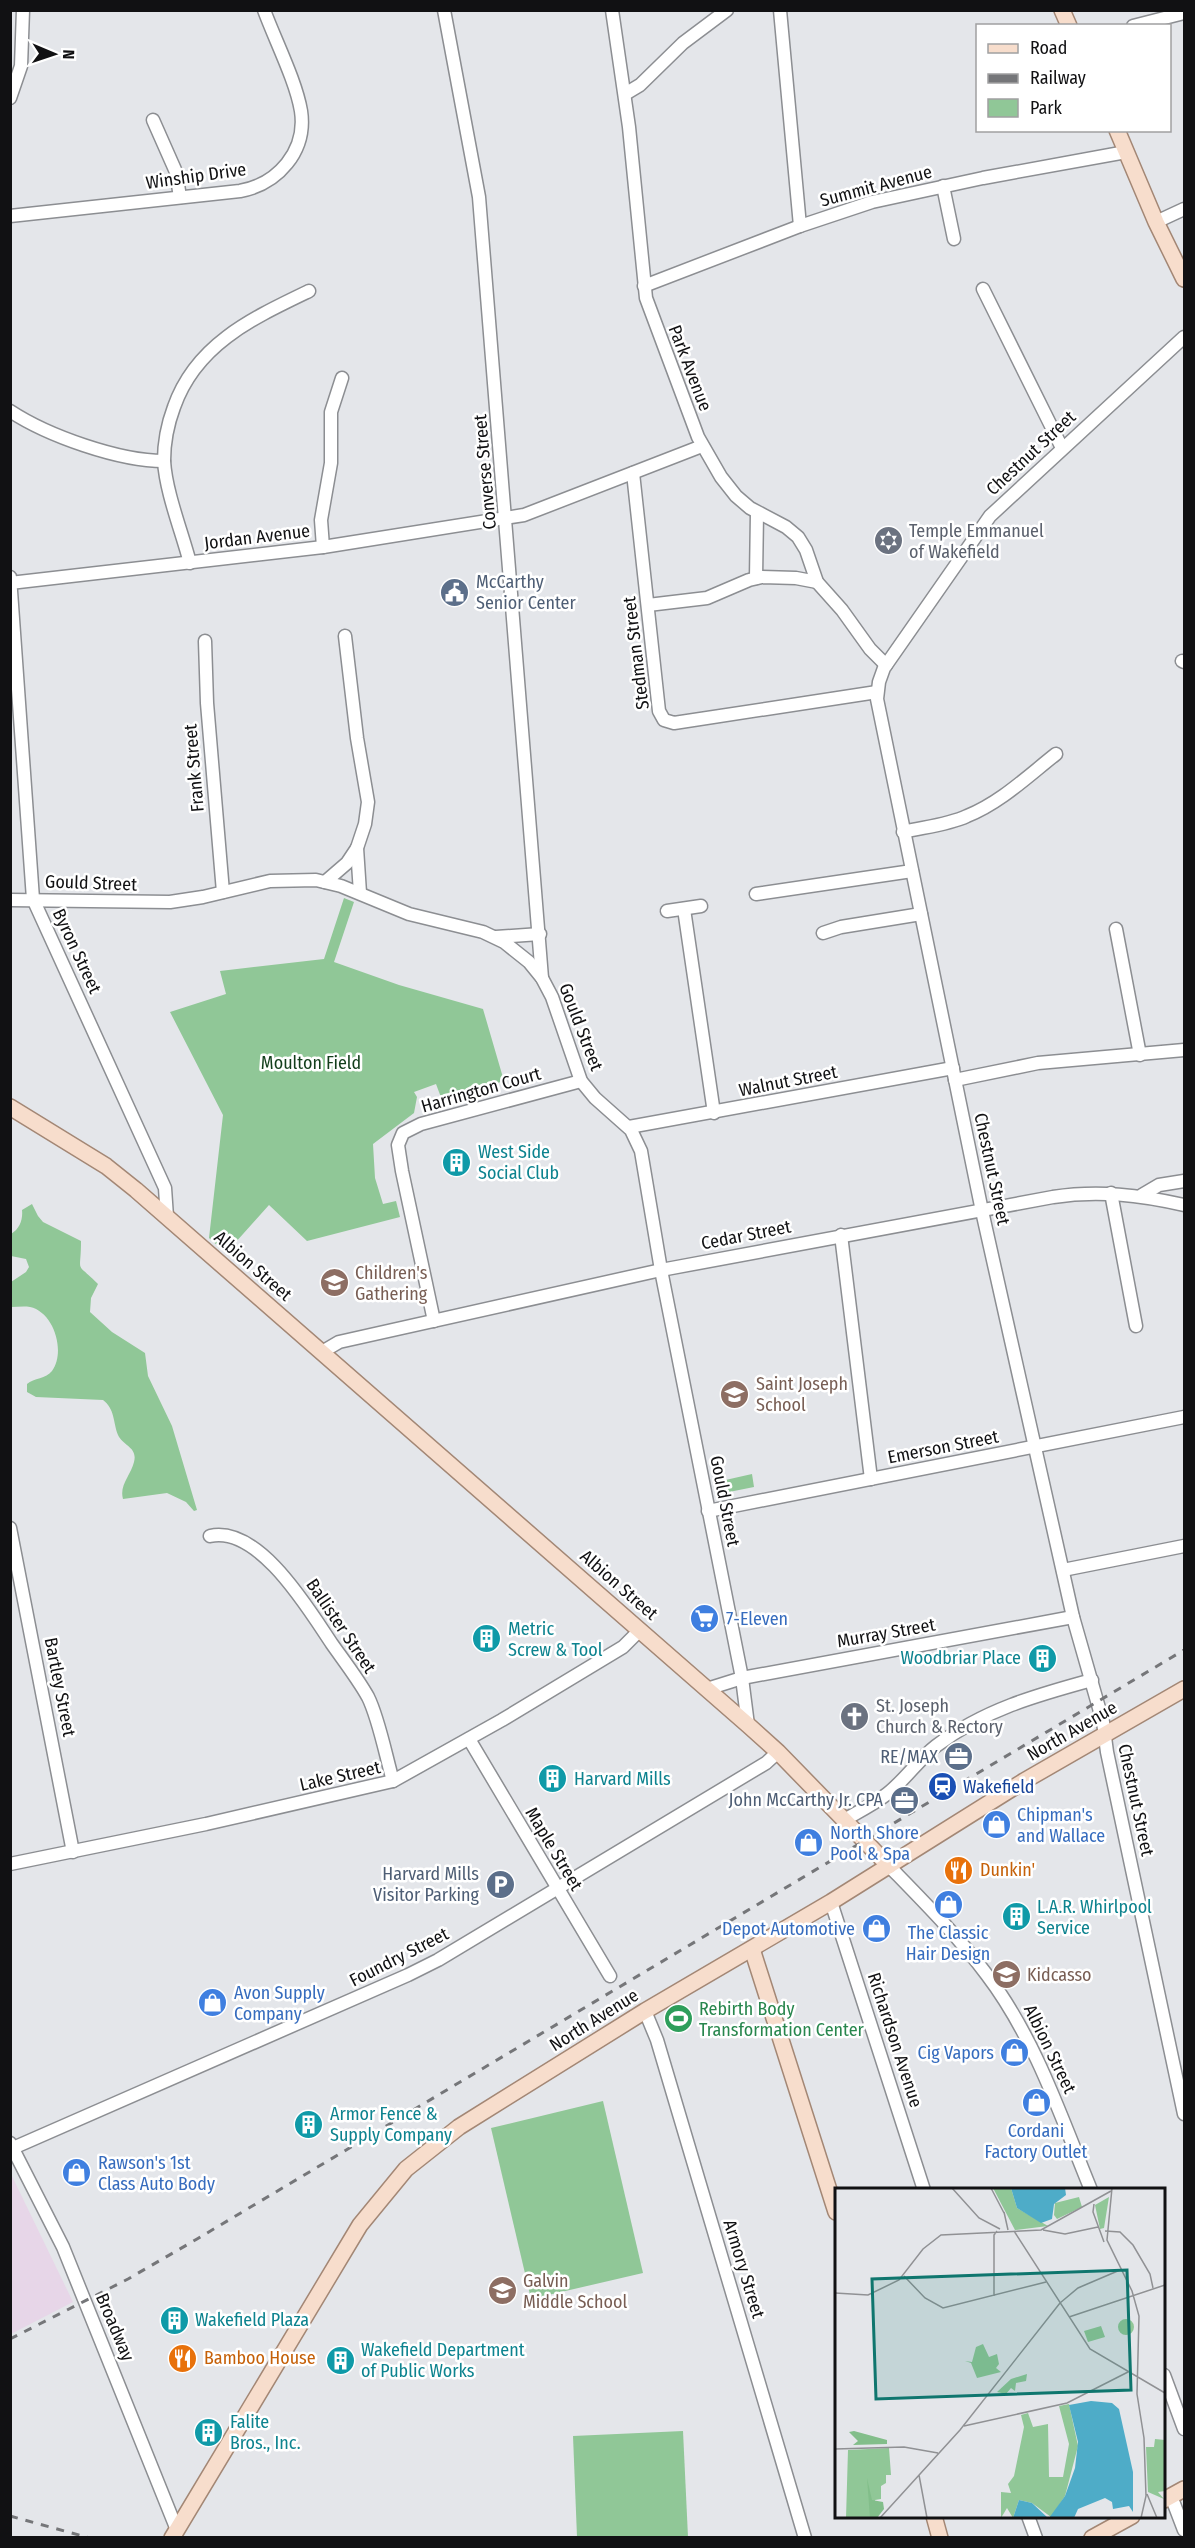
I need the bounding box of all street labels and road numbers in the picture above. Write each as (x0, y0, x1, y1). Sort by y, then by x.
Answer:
street label: Winship Drive (144, 158, 248, 194)
street label: Summit Avenue (818, 160, 934, 211)
street label: Park Avenue (664, 322, 716, 414)
street label: Chestnut Street (982, 406, 1080, 500)
street label: Converse Street (469, 413, 501, 531)
street label: Jordan Avenue (203, 520, 311, 554)
street label: Stedman Street (618, 595, 654, 711)
street label: Frank Street (179, 723, 209, 813)
street label: Gould Street (45, 870, 137, 896)
street label: Byron Street (48, 905, 106, 997)
street label: Gould Street (554, 980, 608, 1074)
street label: Walnut Street (737, 1061, 839, 1101)
street label: Harrington Court (419, 1062, 543, 1118)
street label: Chestnut Street (969, 1111, 1015, 1227)
street label: Cedar Street (699, 1216, 793, 1254)
street label: Albion Street (210, 1226, 296, 1306)
street label: Emerson Street (886, 1425, 1000, 1468)
street label: Gould Street (705, 1454, 745, 1548)
street label: Albion Street (576, 1545, 662, 1625)
street label: Ballister Street (301, 1574, 381, 1678)
street label: Murray Street (835, 1614, 937, 1652)
street label: Bartley Street (40, 1635, 80, 1739)
street label: North Avenue (1023, 1696, 1121, 1766)
street label: Chestnut Street (1113, 1742, 1159, 1858)
street label: Lake Street (297, 1756, 383, 1796)
street label: Maple Street (521, 1803, 587, 1895)
street label: Foundry Street (346, 1923, 452, 1991)
street label: Richardson Avenue (863, 1970, 927, 2110)
street label: North Avenue (546, 1984, 642, 2056)
street label: Albion Street (1019, 2001, 1081, 2097)
street label: Armory Street (719, 2217, 769, 2321)
street label: Broadway (91, 2290, 139, 2364)

